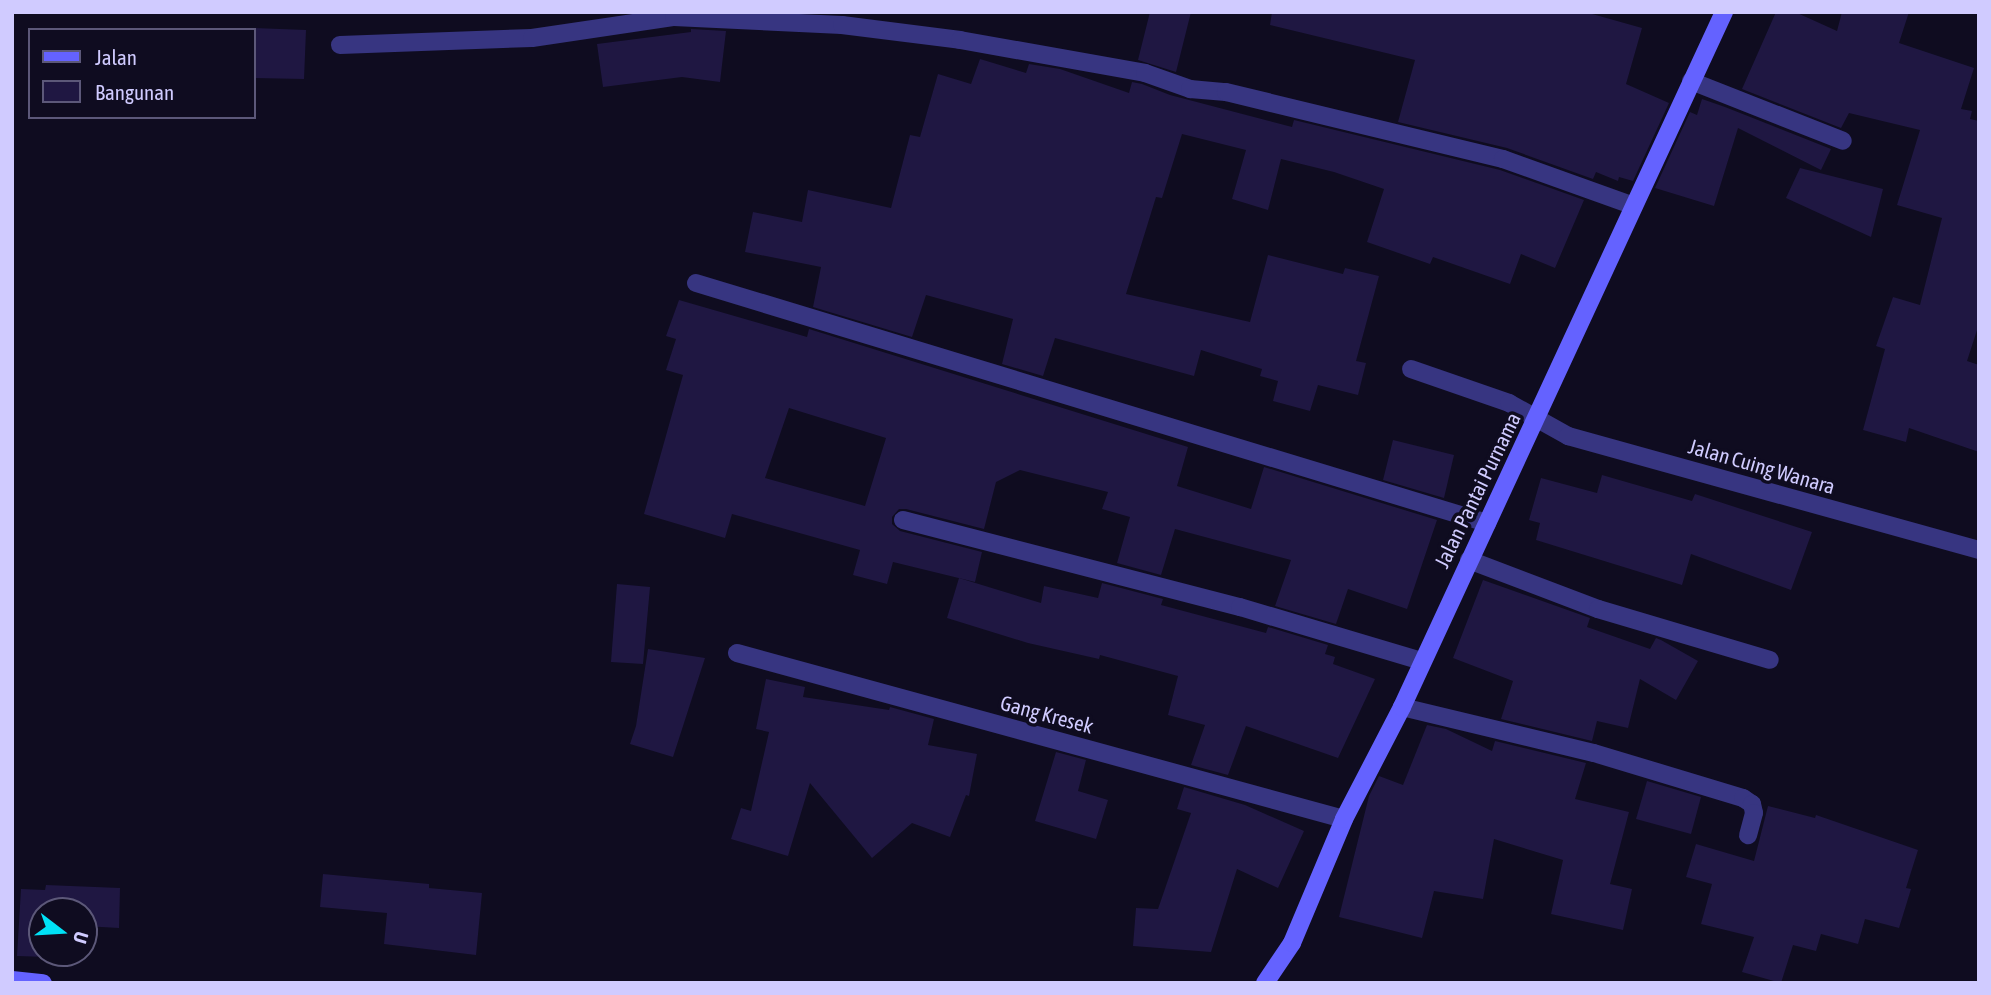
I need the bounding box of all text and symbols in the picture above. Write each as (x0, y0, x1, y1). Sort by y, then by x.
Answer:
legend (28, 28, 256, 119)
text: Jalan (95, 45, 137, 69)
text: Bangunan (95, 80, 174, 104)
street label: Jalan Pantai Purnama (1428, 408, 1526, 572)
street label: Jalan Cuing Wanara (1686, 433, 1838, 499)
street label: Gang Kresek (998, 690, 1096, 738)
north arrow (28, 897, 98, 967)
text: U (69, 929, 93, 946)

